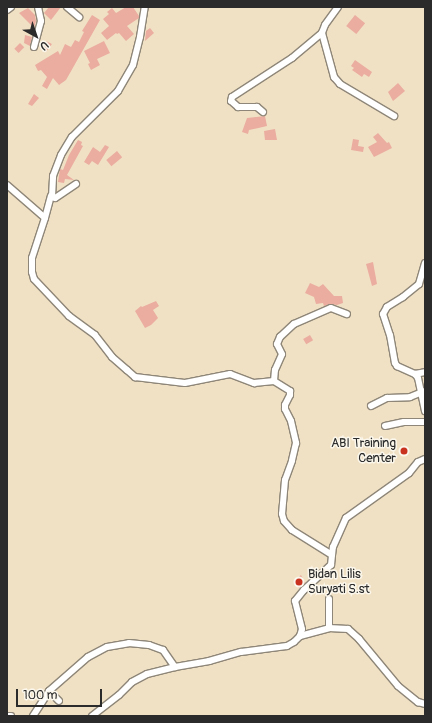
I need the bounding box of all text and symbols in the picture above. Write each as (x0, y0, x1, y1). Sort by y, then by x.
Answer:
north arrow (16, 16, 56, 56)
text: U (37, 38, 51, 53)
place label: ABI Training Center (331, 436, 396, 467)
marker: ABI Training Center (399, 446, 409, 456)
place label: Bidan Lilis Suryati S.st (308, 567, 370, 598)
marker: Bidan Lilis Suryati S.st (293, 576, 305, 588)
scale bar (18, 681, 104, 707)
text: 100 m (23, 688, 57, 703)

